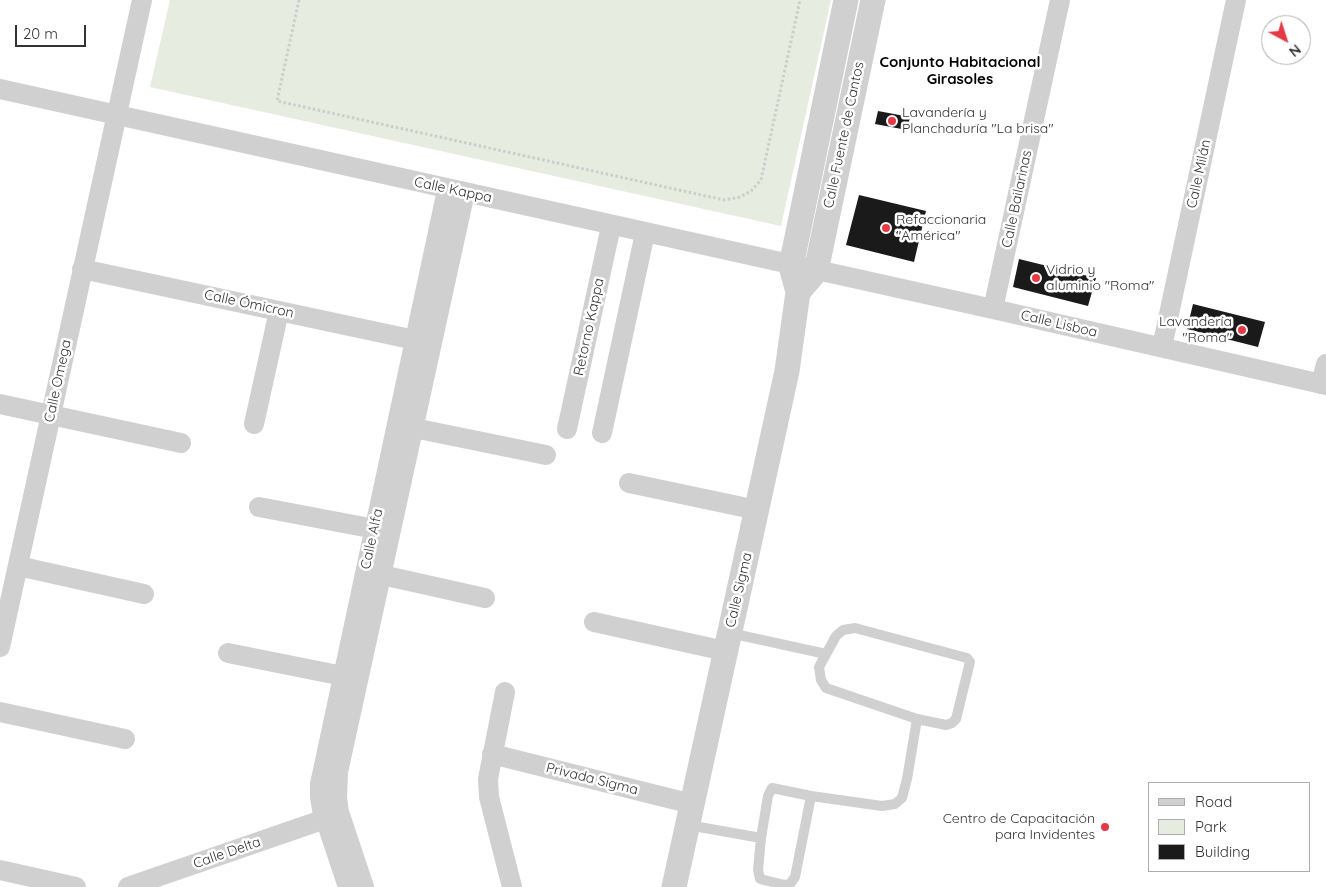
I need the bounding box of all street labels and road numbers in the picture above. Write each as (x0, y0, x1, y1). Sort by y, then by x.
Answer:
street label: Calle Fuente de Cantos (820, 60, 868, 210)
street label: Calle Milán (1184, 138, 1214, 210)
street label: Calle Bailarinas (998, 149, 1036, 249)
street label: Calle Kappa (413, 174, 493, 206)
street label: Retorno Kappa (570, 277, 608, 377)
street label: Calle Ómicron (203, 286, 295, 322)
street label: Calle Lisboa (1019, 307, 1099, 341)
street label: Calle Omega (41, 338, 75, 424)
street label: Calle Alfa (357, 507, 387, 571)
street label: Calle Sigma (722, 551, 756, 629)
street label: Privada Sigma (544, 759, 640, 799)
street label: Calle Delta (191, 834, 263, 872)

